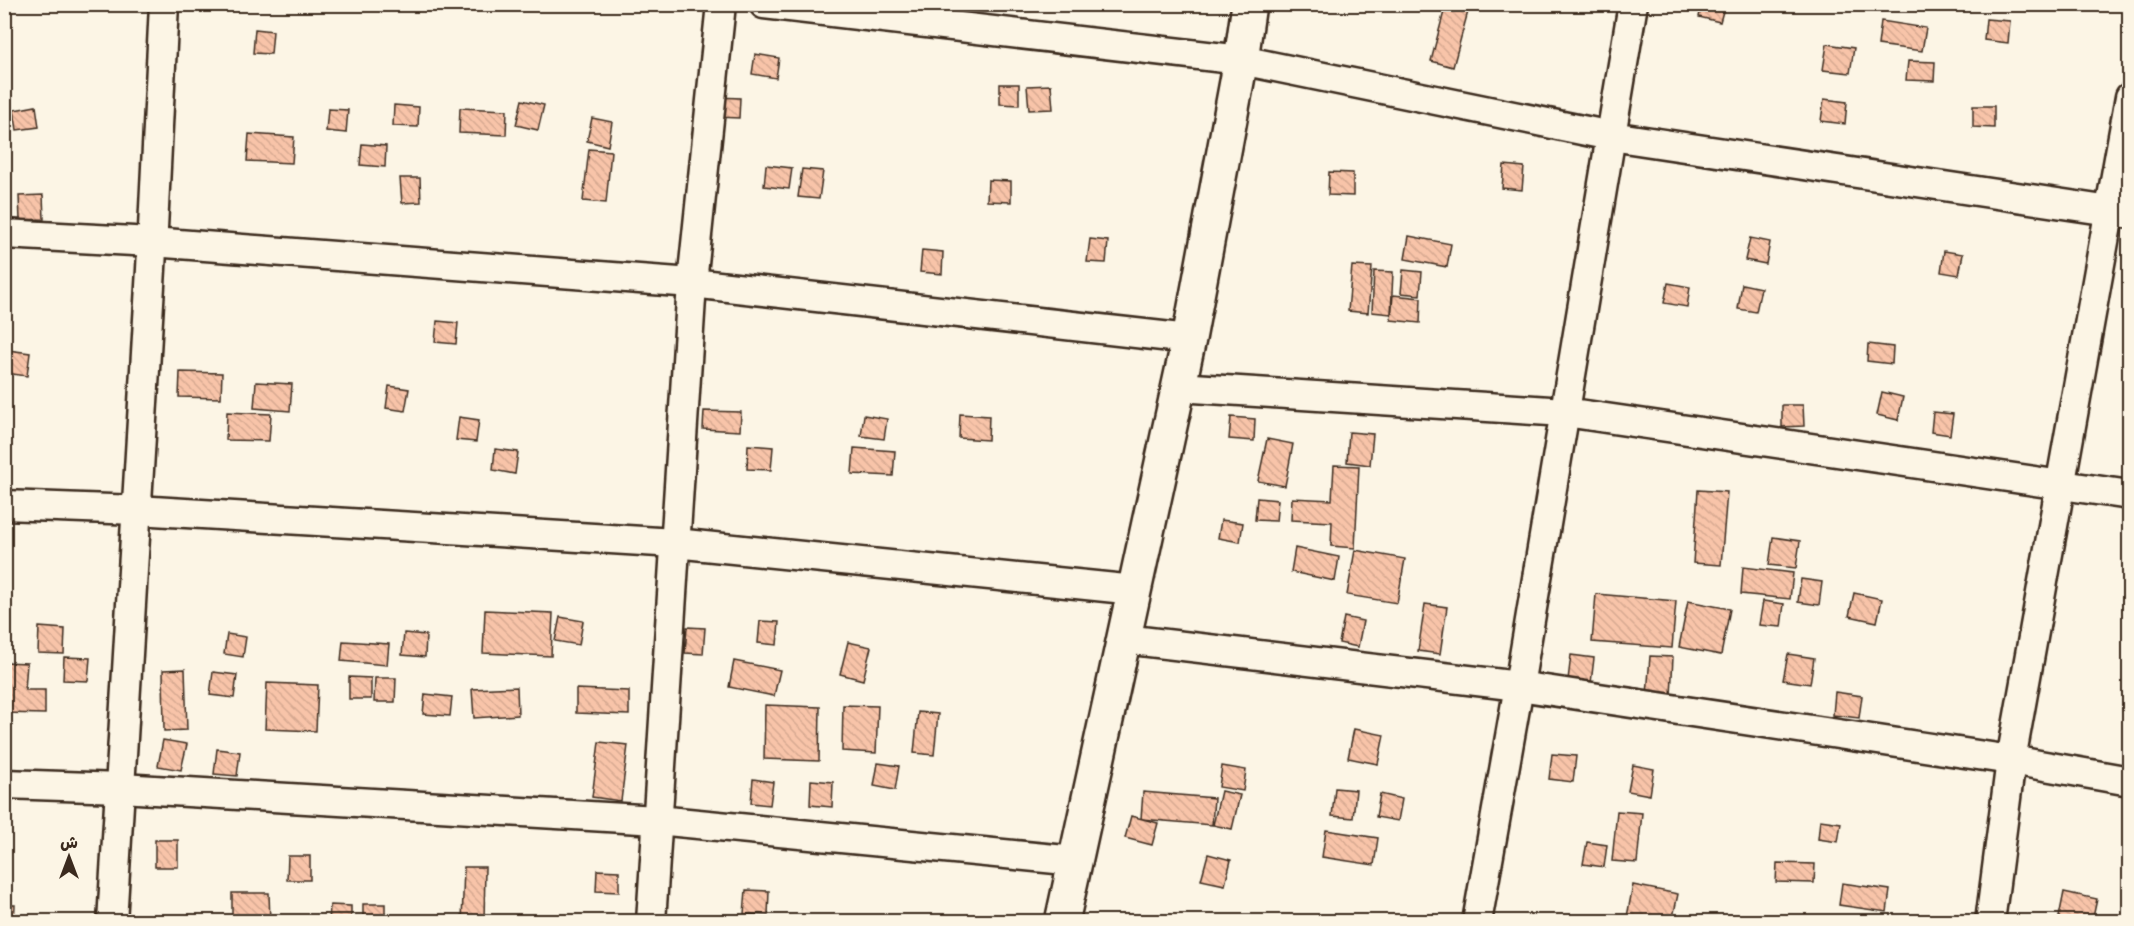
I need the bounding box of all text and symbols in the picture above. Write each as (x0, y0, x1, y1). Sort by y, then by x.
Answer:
north arrow (39, 827, 99, 887)
text: ش (60, 834, 78, 852)

